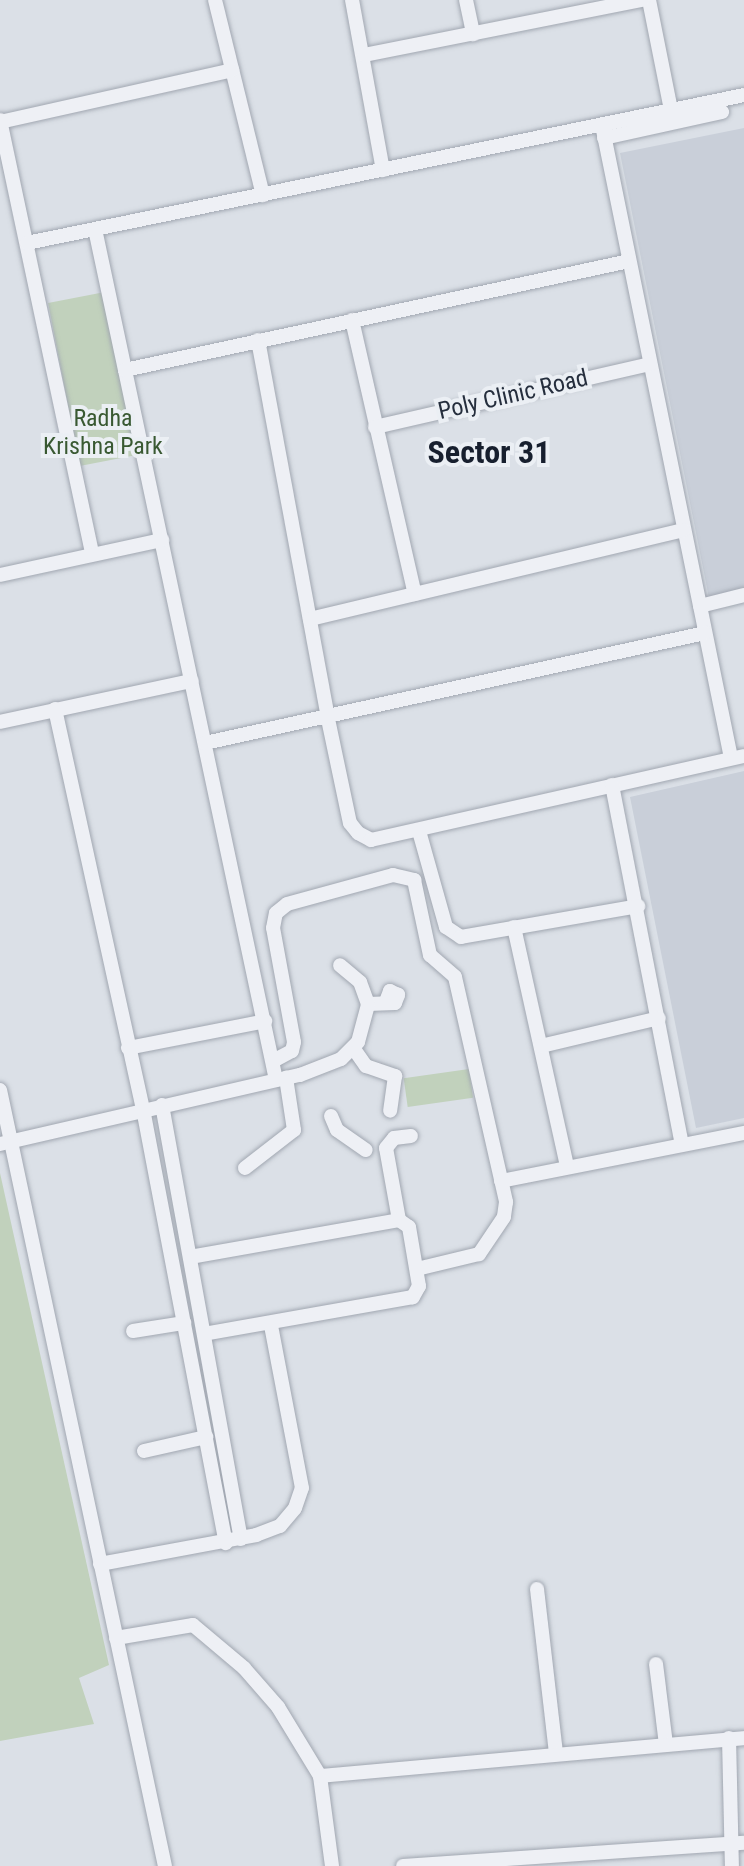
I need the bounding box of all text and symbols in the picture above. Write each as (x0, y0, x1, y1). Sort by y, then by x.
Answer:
street label: Poly Clinic Road (435, 364, 591, 426)
park label: Radha Krishna Park (43, 405, 163, 461)
district label: Sector 31 (428, 433, 550, 471)

